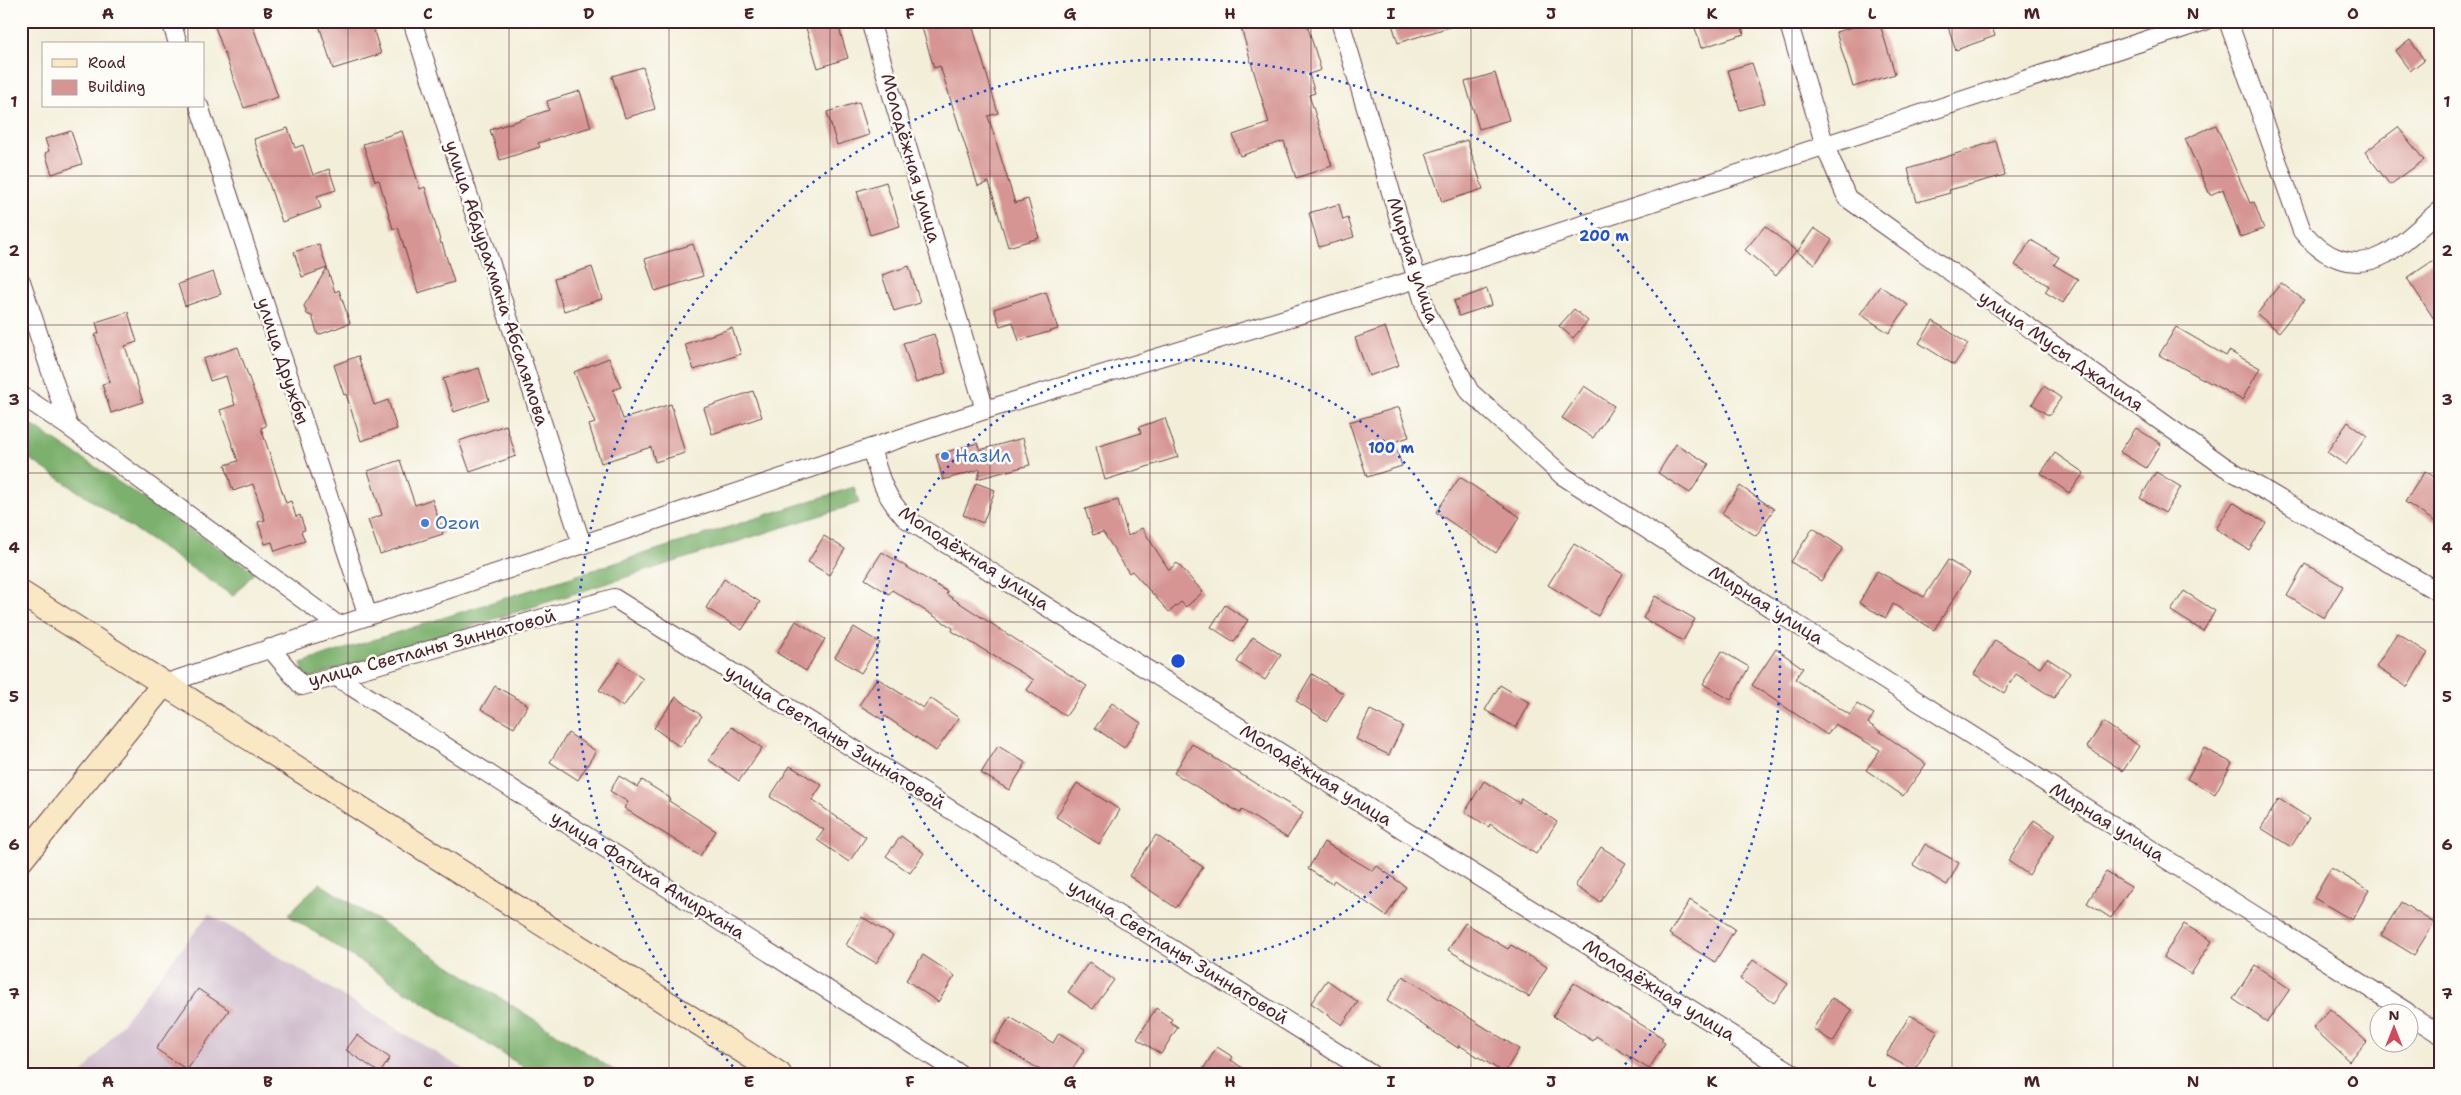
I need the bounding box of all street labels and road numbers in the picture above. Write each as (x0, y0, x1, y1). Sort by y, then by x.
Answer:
street label: Молодёжная улица (875, 70, 947, 246)
street label: улица Абдурахмана Абсалямова (439, 137, 555, 429)
street label: Мирная улица (1381, 194, 1445, 326)
street label: улица Мусы Джалиля (1974, 285, 2148, 417)
street label: улица Дружбы (251, 295, 315, 427)
street label: Молодёжная улица (894, 500, 1054, 616)
street label: Мирная улица (1704, 560, 1828, 650)
street label: улица Светланы Зиннатовой (306, 603, 559, 693)
street label: улица Светланы Зиннатовой (720, 659, 950, 815)
street label: Молодёжная улица (1235, 718, 1397, 832)
street label: Мирная улица (2045, 777, 2169, 867)
street label: улица Фатиха Амирхана (546, 805, 750, 945)
street label: улица Светланы Зиннатовой (1063, 874, 1293, 1030)
street label: Молодёжная улица (1578, 933, 1740, 1047)

